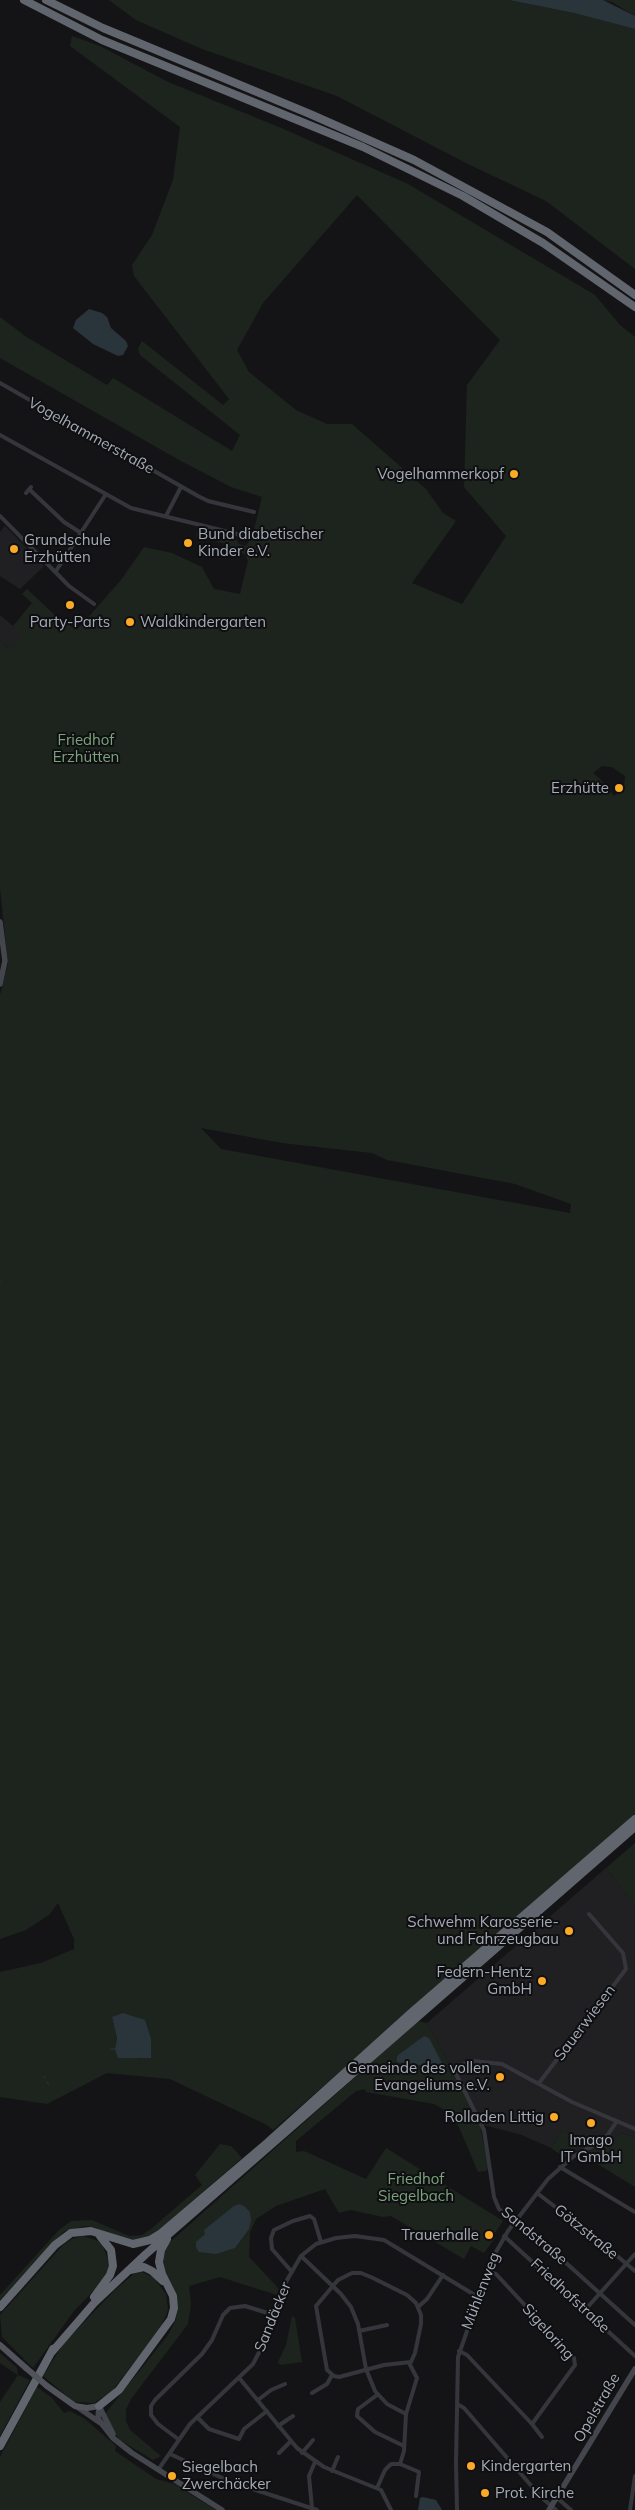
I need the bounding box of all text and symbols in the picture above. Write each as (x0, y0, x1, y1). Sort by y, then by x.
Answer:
street label: Vogelhammerstraße (25, 394, 157, 478)
place label: Vogelhammerkopf (377, 465, 504, 483)
marker: Vogelhammerkopf (508, 468, 520, 480)
place label: Bund diabetischer Kinder e.V. (198, 525, 323, 560)
place label: Grundschule Erzhütten (24, 531, 111, 566)
marker: Bund diabetischer Kinder e.V. (182, 537, 194, 549)
marker: Grundschule Erzhütten (8, 543, 20, 555)
marker: Party-Parts (64, 599, 76, 611)
place label: Party-Parts (30, 613, 110, 631)
place label: Waldkindergarten (140, 613, 266, 631)
marker: Waldkindergarten (124, 616, 136, 628)
park label: Friedhof Erzhütten (53, 731, 119, 766)
place label: Erzhütte (551, 779, 609, 797)
marker: Erzhütte (613, 782, 625, 794)
place label: Schwehm Karosserie- und Fahrzeugbau (407, 1913, 559, 1948)
marker: Schwehm Karosserie- und Fahrzeugbau (563, 1925, 575, 1937)
place label: Federn-Hentz GmbH (436, 1963, 532, 1998)
marker: Federn-Hentz GmbH (536, 1975, 548, 1987)
street label: Sauerwiesen (551, 1982, 619, 2064)
place label: Gemeinde des vollen Evangeliums e.V. (347, 2059, 490, 2094)
marker: Gemeinde des vollen Evangeliums e.V. (494, 2071, 506, 2083)
place label: Rolladen Littig (445, 2108, 544, 2126)
marker: Rolladen Littig (548, 2111, 560, 2123)
marker: Imago IT GmbH (585, 2117, 597, 2129)
place label: Imago IT GmbH (560, 2131, 622, 2166)
park label: Friedhof Siegelbach (378, 2170, 454, 2205)
street label: Götzstraße (550, 2201, 622, 2263)
street label: Sandstraße (497, 2203, 571, 2269)
place label: Trauerhalle (401, 2226, 479, 2244)
marker: Trauerhalle (483, 2229, 495, 2241)
street label: Mühlenweg (458, 2250, 504, 2332)
street label: Friedhofstraße (527, 2255, 613, 2337)
street label: Sandäcker (251, 2279, 295, 2355)
street label: Sigeloring (518, 2300, 578, 2364)
street label: Opelstraße (570, 2370, 624, 2446)
place label: Kindergarten (481, 2457, 571, 2475)
place label: Siegelbach Zwerchäcker (182, 2458, 271, 2493)
marker: Kindergarten (465, 2460, 477, 2472)
marker: Siegelbach Zwerchäcker (166, 2470, 178, 2482)
place label: Prot. Kirche (495, 2484, 574, 2502)
marker: Prot. Kirche (479, 2487, 491, 2499)

